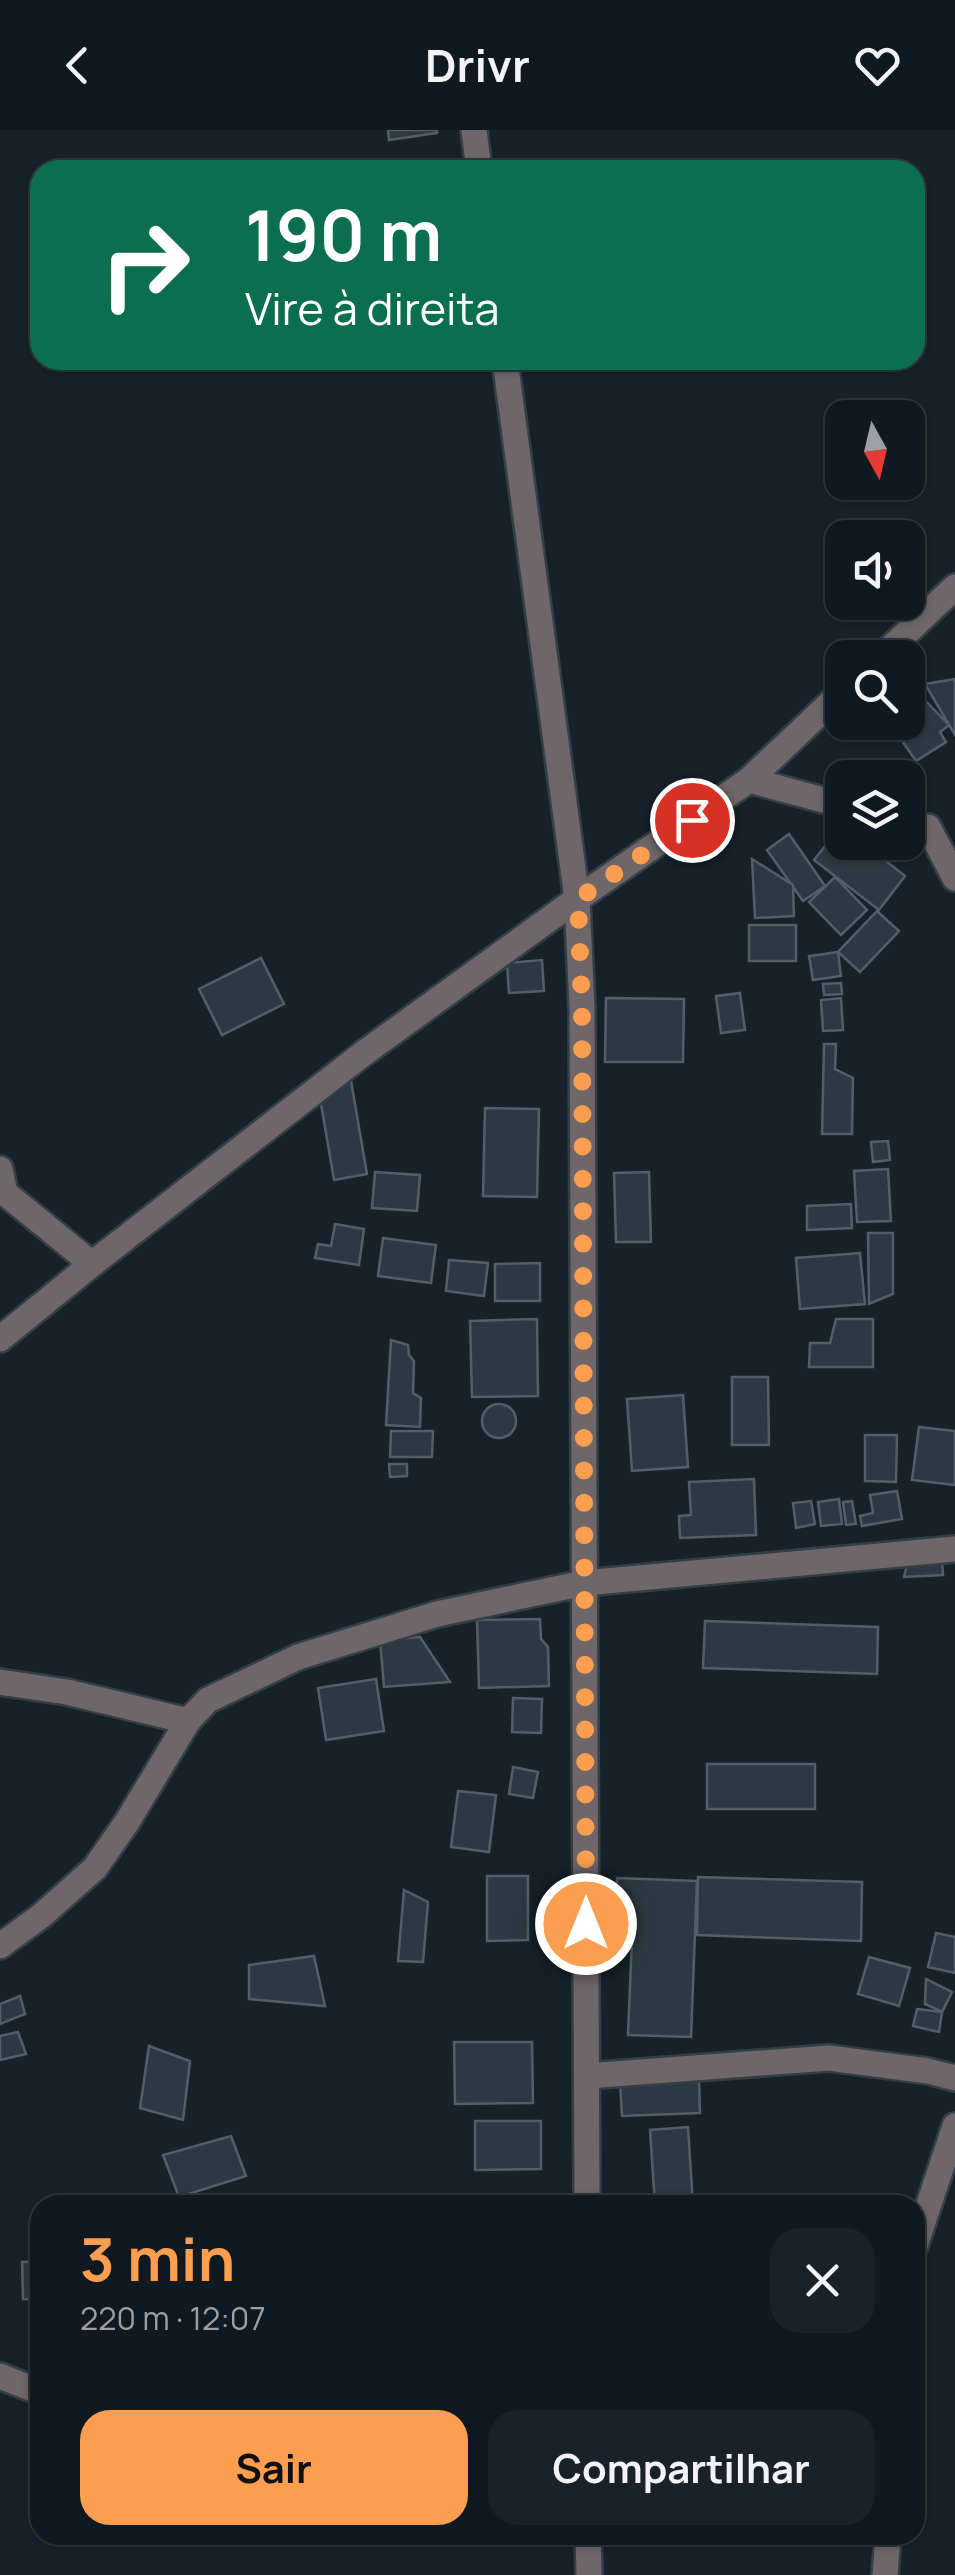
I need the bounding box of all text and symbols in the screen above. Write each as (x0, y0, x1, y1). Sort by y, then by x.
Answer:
text: Drivr (425, 34, 530, 96)
icon: back (50, 38, 105, 93)
icon: heart (850, 38, 905, 93)
text: 190 m (245, 186, 442, 282)
icon: right (80, 200, 210, 330)
text: Vire à direita (245, 277, 500, 339)
north arrow (825, 400, 925, 500)
map controls (825, 400, 925, 860)
button: sound (825, 520, 925, 620)
button: search (825, 640, 925, 740)
button: layers (825, 760, 925, 860)
pin (650, 778, 735, 863)
icon: arrive (665, 793, 720, 848)
position arrow (534, 1872, 638, 1976)
text: 3 min (80, 2217, 235, 2299)
button: close (770, 2228, 875, 2333)
text: 220 m · 12:07 (80, 2296, 265, 2340)
button: Sair (80, 2410, 468, 2525)
button: Compartilhar (488, 2410, 875, 2525)

